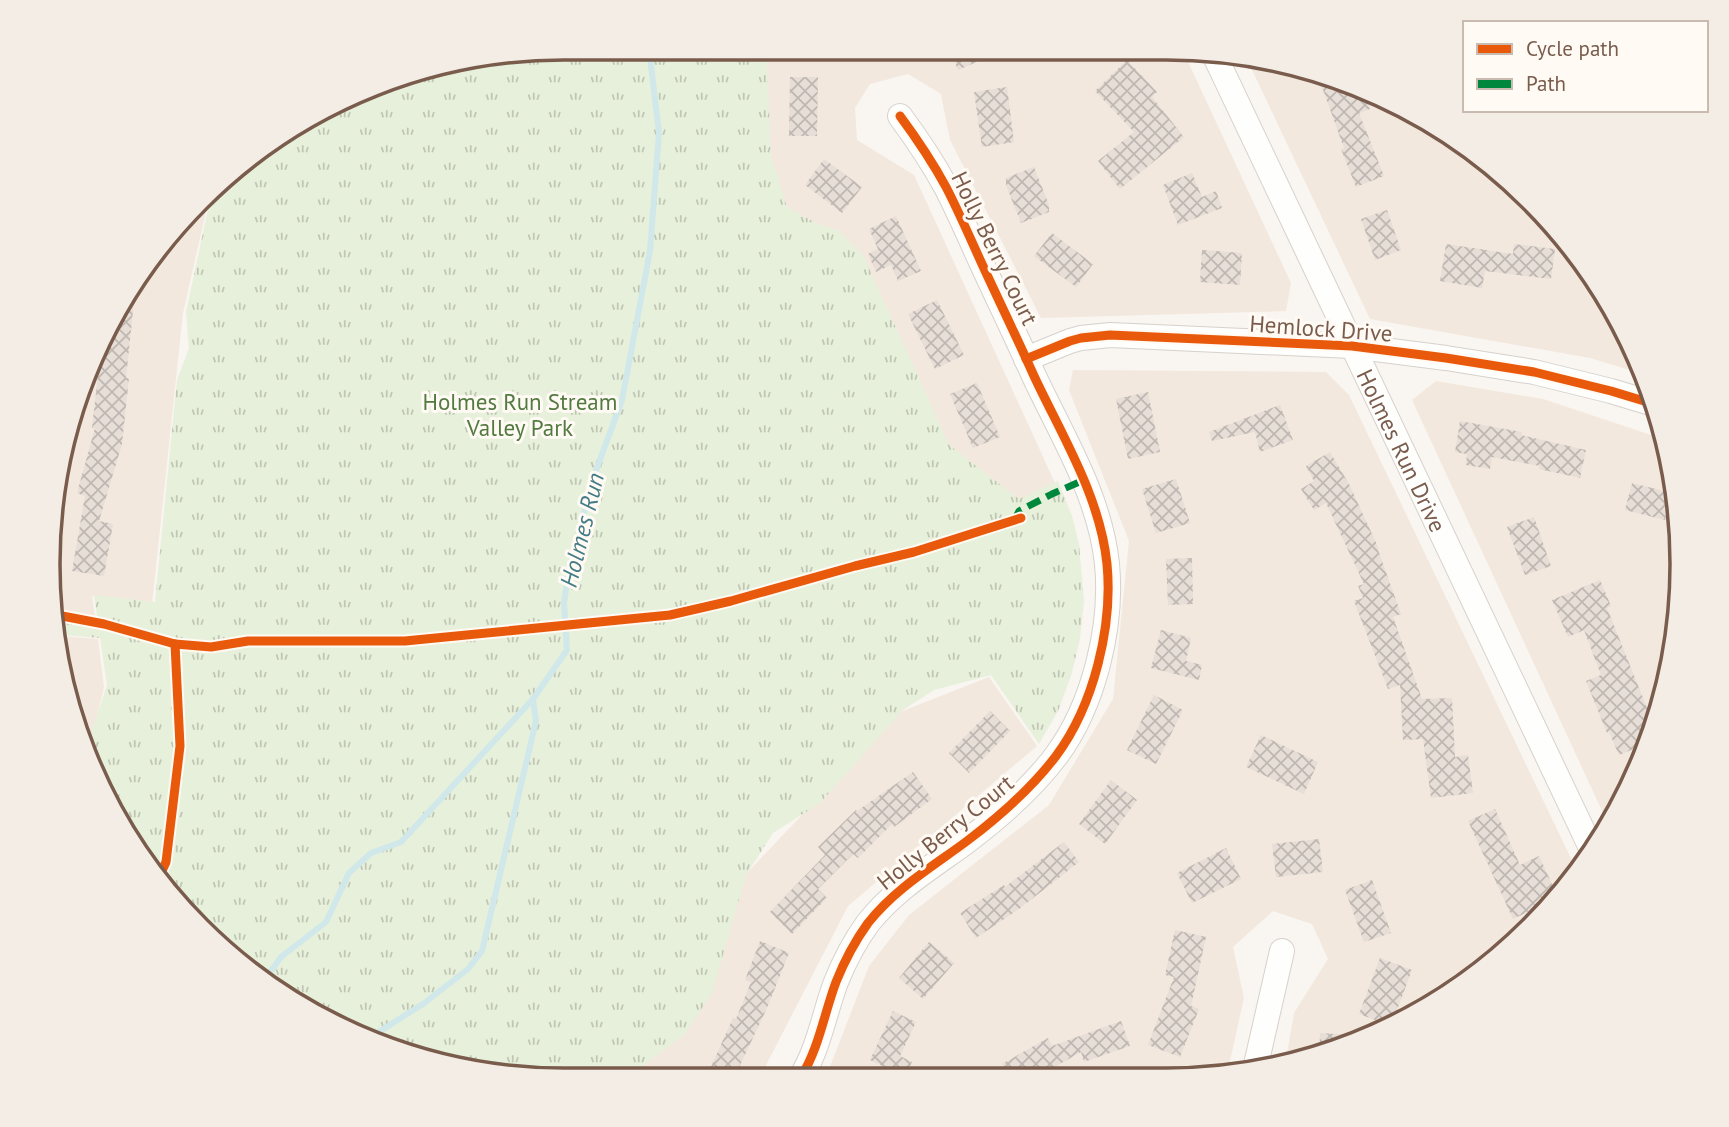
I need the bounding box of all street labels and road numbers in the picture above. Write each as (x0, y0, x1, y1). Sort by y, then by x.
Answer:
street label: Holly Berry Court (945, 166, 1045, 330)
street label: Hemlock Drive (1249, 309, 1393, 347)
street label: Holmes Run Drive (1351, 364, 1453, 536)
street label: Holly Berry Court (871, 768, 1019, 896)

